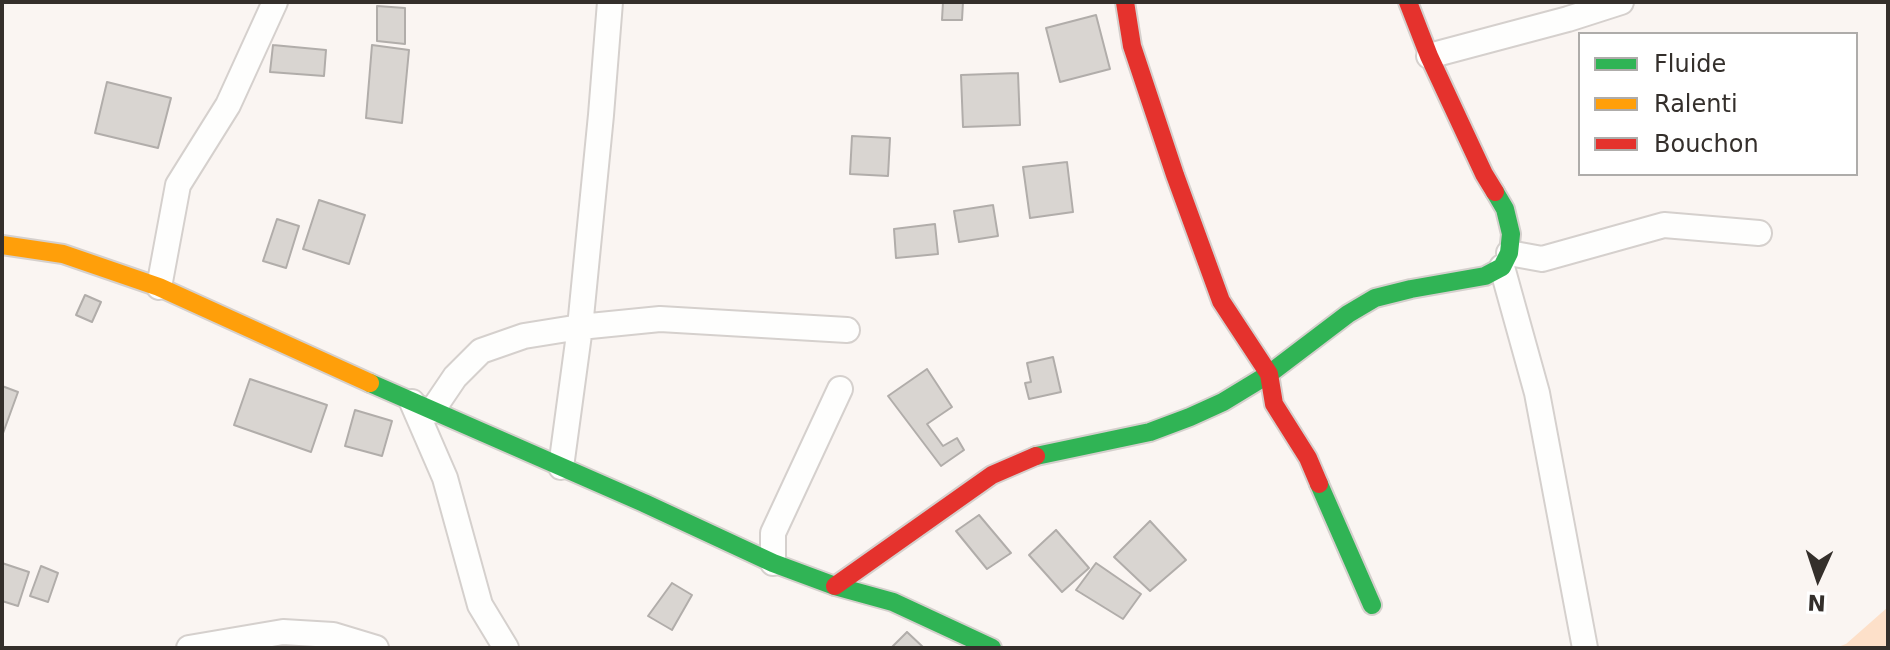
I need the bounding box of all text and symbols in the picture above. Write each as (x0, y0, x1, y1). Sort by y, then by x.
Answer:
legend (1578, 32, 1858, 176)
text: Fluide (1654, 50, 1726, 78)
text: Ralenti (1654, 90, 1738, 118)
text: Bouchon (1654, 130, 1759, 158)
north arrow (1778, 538, 1858, 618)
text: N (1807, 590, 1827, 615)

